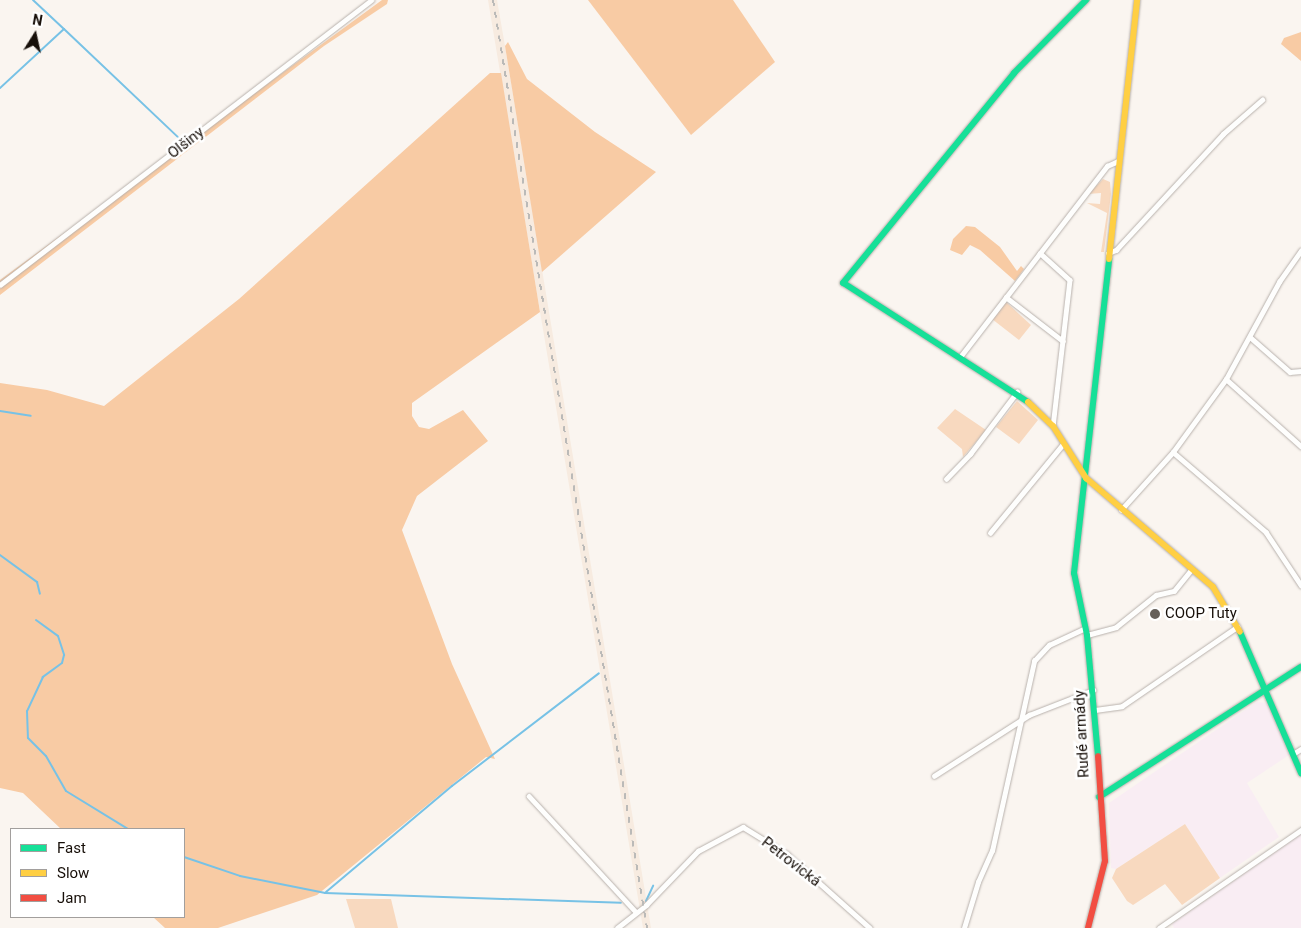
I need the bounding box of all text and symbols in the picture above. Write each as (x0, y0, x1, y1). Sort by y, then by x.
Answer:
north arrow (10, 10, 60, 60)
text: N (31, 11, 44, 29)
street label: Olšiny (164, 123, 208, 163)
place label: COOP Tuty (1165, 605, 1237, 623)
marker: COOP Tuty (1149, 608, 1161, 620)
street label: Rudé armády (1071, 690, 1093, 778)
legend (10, 828, 185, 918)
street label: Petrovická (758, 833, 824, 891)
text: Fast (57, 839, 86, 857)
text: Slow (57, 864, 89, 882)
text: Jam (57, 889, 87, 907)

